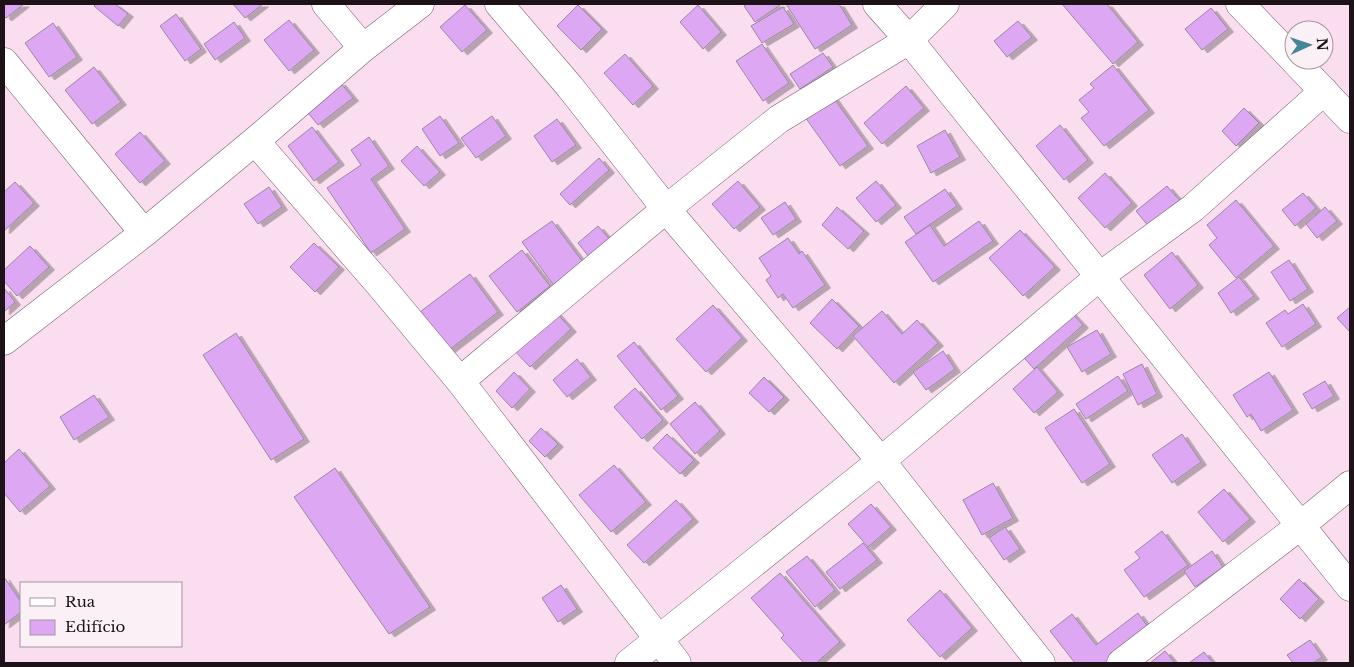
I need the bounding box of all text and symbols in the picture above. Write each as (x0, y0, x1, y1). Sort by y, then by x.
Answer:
north arrow (1284, 20, 1334, 70)
text: N (1313, 37, 1331, 51)
legend (20, 582, 182, 647)
text: Rua (65, 592, 96, 611)
text: Edifício (65, 617, 126, 636)

